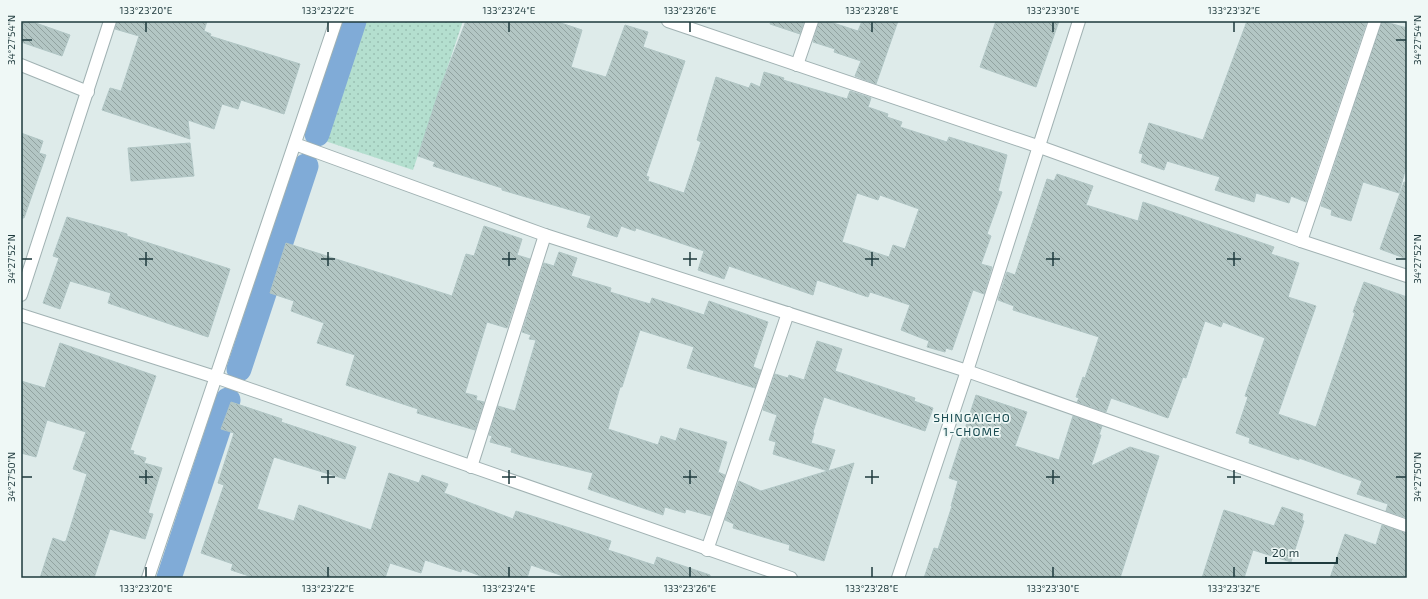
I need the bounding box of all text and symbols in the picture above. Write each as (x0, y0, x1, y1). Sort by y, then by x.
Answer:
text: 133°23'20"E (120, 4, 173, 16)
text: 133°23'22"E (302, 4, 355, 16)
text: 133°23'24"E (483, 4, 536, 16)
text: 133°23'26"E (664, 4, 717, 16)
text: 133°23'28"E (846, 4, 899, 16)
text: 133°23'30"E (1027, 4, 1080, 16)
text: 133°23'32"E (1208, 4, 1261, 16)
text: 34°27'54"N (5, 15, 17, 65)
text: 34°27'54"N (1411, 15, 1423, 65)
text: 34°27'52"N (5, 234, 17, 284)
text: 34°27'52"N (1411, 234, 1423, 284)
district label: SHINGAICHO 1-CHOME (933, 410, 1011, 438)
text: 34°27'50"N (5, 452, 17, 502)
text: 34°27'50"N (1411, 452, 1423, 502)
scale bar (1266, 539, 1337, 565)
text: 20 m (1272, 545, 1299, 559)
text: 133°23'20"E (120, 582, 173, 594)
text: 133°23'22"E (302, 582, 355, 594)
text: 133°23'24"E (483, 582, 536, 594)
text: 133°23'26"E (664, 582, 717, 594)
text: 133°23'28"E (846, 582, 899, 594)
text: 133°23'30"E (1027, 582, 1080, 594)
text: 133°23'32"E (1208, 582, 1261, 594)

